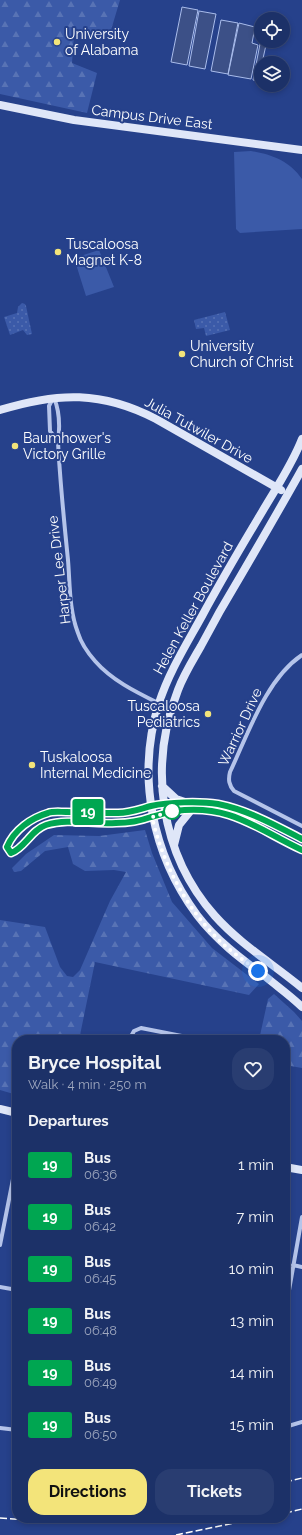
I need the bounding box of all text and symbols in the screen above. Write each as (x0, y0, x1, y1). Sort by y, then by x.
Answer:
map controls (254, 12, 290, 92)
button: locate (254, 12, 290, 48)
place label: University of Alabama (65, 26, 138, 58)
marker: University of Alabama (52, 37, 62, 47)
button: layers (254, 56, 290, 92)
street label: Campus Drive East (91, 102, 214, 132)
place label: Tuscaloosa Magnet K-8 (66, 236, 142, 268)
marker: Tuscaloosa Magnet K-8 (53, 247, 63, 257)
place label: University Church of Christ (190, 338, 294, 370)
marker: University Church of Christ (177, 349, 187, 359)
street label: Julia Tutwiler Drive (142, 394, 256, 466)
place label: Baumhower's Victory Grille (23, 430, 111, 462)
marker: Baumhower's Victory Grille (10, 441, 20, 451)
street label: Harper Lee Drive (44, 515, 74, 625)
street label: Helen Keller Boulevard (150, 539, 236, 677)
street label: Warrior Drive (215, 685, 265, 769)
place label: Tuscaloosa Pediatrics (127, 698, 200, 730)
marker: Tuscaloosa Pediatrics (203, 709, 213, 719)
place label: Tuskaloosa Internal Medicine (40, 749, 151, 781)
marker: Tuskaloosa Internal Medicine (27, 760, 37, 770)
line badge: 19 (70, 799, 106, 825)
unlabelled marker (163, 802, 181, 820)
text: 19 (80, 804, 96, 820)
your location (248, 961, 268, 981)
button: heart (232, 1048, 274, 1090)
text: Bryce Hospital (28, 1051, 161, 1073)
text: Walk · 4 min · 250 m (28, 1077, 146, 1092)
text: Departures (28, 1112, 109, 1130)
text: Bus (84, 1149, 111, 1167)
text: 1 min (238, 1156, 274, 1174)
text: 19 (42, 1157, 58, 1173)
text: 06:36 (84, 1167, 117, 1182)
text: Bus (84, 1201, 111, 1219)
text: 7 min (236, 1208, 274, 1226)
text: 19 (42, 1209, 58, 1225)
text: 06:42 (84, 1219, 116, 1234)
text: Bus (84, 1253, 111, 1271)
text: 10 min (229, 1260, 274, 1278)
text: 19 (42, 1261, 58, 1277)
text: 06:45 (84, 1271, 116, 1286)
text: Bus (84, 1305, 111, 1323)
text: 13 min (230, 1312, 274, 1330)
text: 19 (42, 1313, 58, 1329)
text: 06:48 (84, 1323, 117, 1338)
text: Bus (84, 1357, 111, 1375)
text: 14 min (230, 1364, 274, 1382)
text: 19 (42, 1365, 58, 1381)
text: 06:49 (84, 1375, 117, 1390)
text: Bus (84, 1409, 111, 1427)
text: 15 min (230, 1416, 274, 1434)
text: 19 (42, 1417, 58, 1433)
text: 06:50 (84, 1427, 117, 1442)
button: Directions (28, 1469, 147, 1515)
button: Tickets (155, 1469, 274, 1515)

